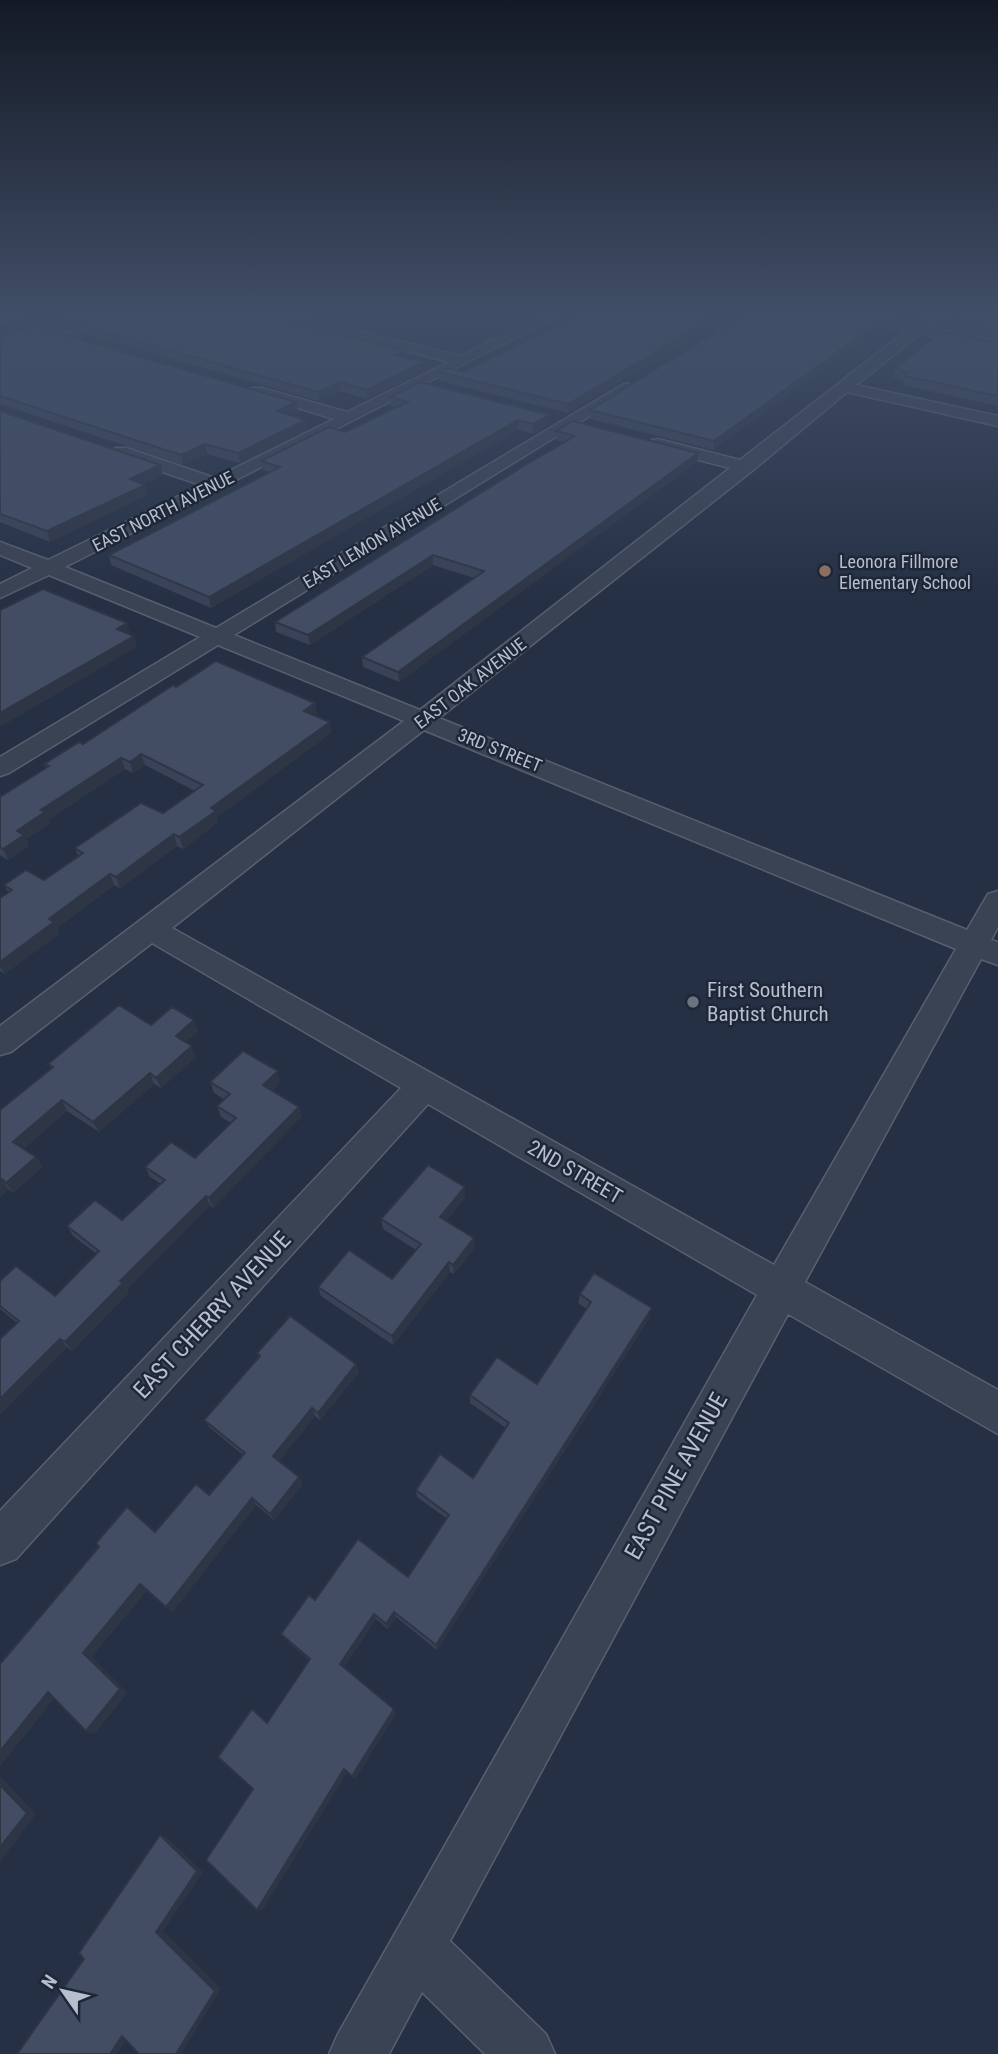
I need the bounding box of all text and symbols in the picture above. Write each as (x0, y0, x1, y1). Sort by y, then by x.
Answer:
street label: EAST NORTH AVENUE (89, 466, 237, 556)
street label: EAST LEMON AVENUE (299, 493, 445, 593)
place label: Leonora Fillmore Elementary School (839, 551, 971, 593)
marker: Leonora Fillmore Elementary School (817, 563, 833, 579)
street label: EAST OAK AVENUE (410, 633, 530, 733)
street label: 3RD STREET (455, 724, 545, 776)
place label: First Southern Baptist Church (707, 978, 829, 1026)
marker: First Southern Baptist Church (685, 994, 701, 1010)
street label: 2ND STREET (523, 1135, 627, 1209)
street label: EAST CHERRY AVENUE (128, 1226, 297, 1404)
street label: EAST PINE AVENUE (619, 1388, 733, 1564)
north arrow (28, 1956, 98, 2026)
text: N (37, 1971, 62, 1993)

